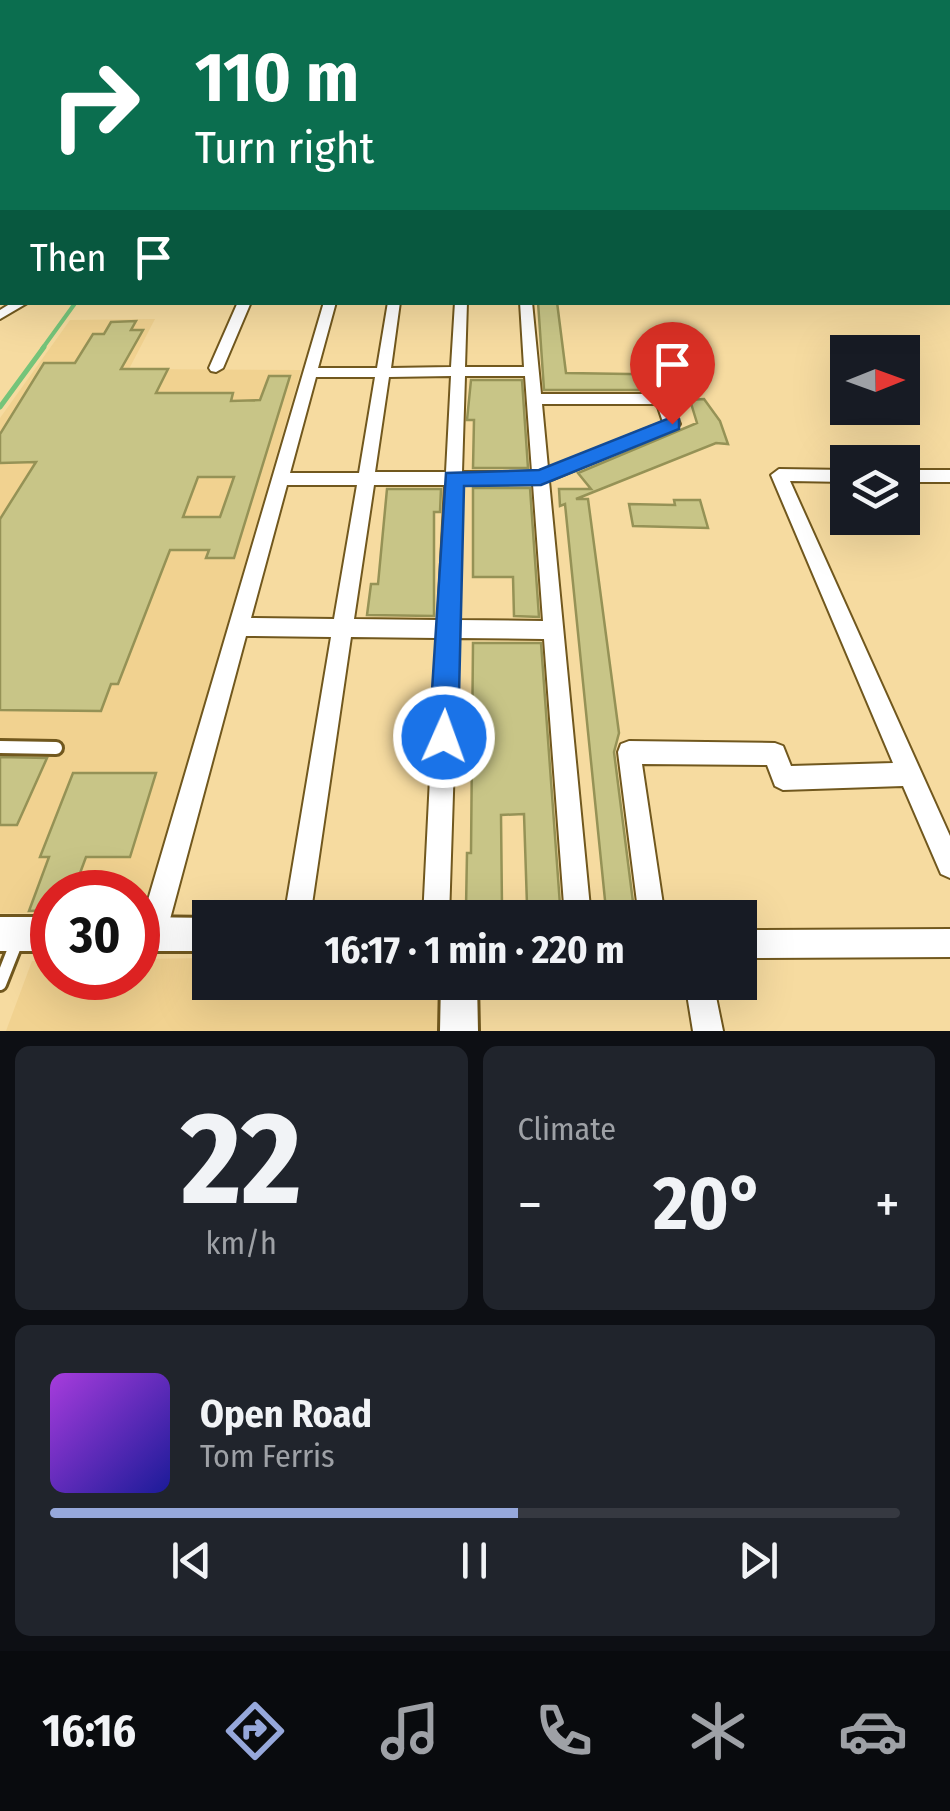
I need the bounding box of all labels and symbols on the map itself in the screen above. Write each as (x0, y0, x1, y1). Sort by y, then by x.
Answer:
pin (630, 322, 715, 425)
north arrow (830, 335, 920, 425)
position arrow (392, 685, 496, 789)
speed limit sign: 30 (30, 870, 160, 1000)

